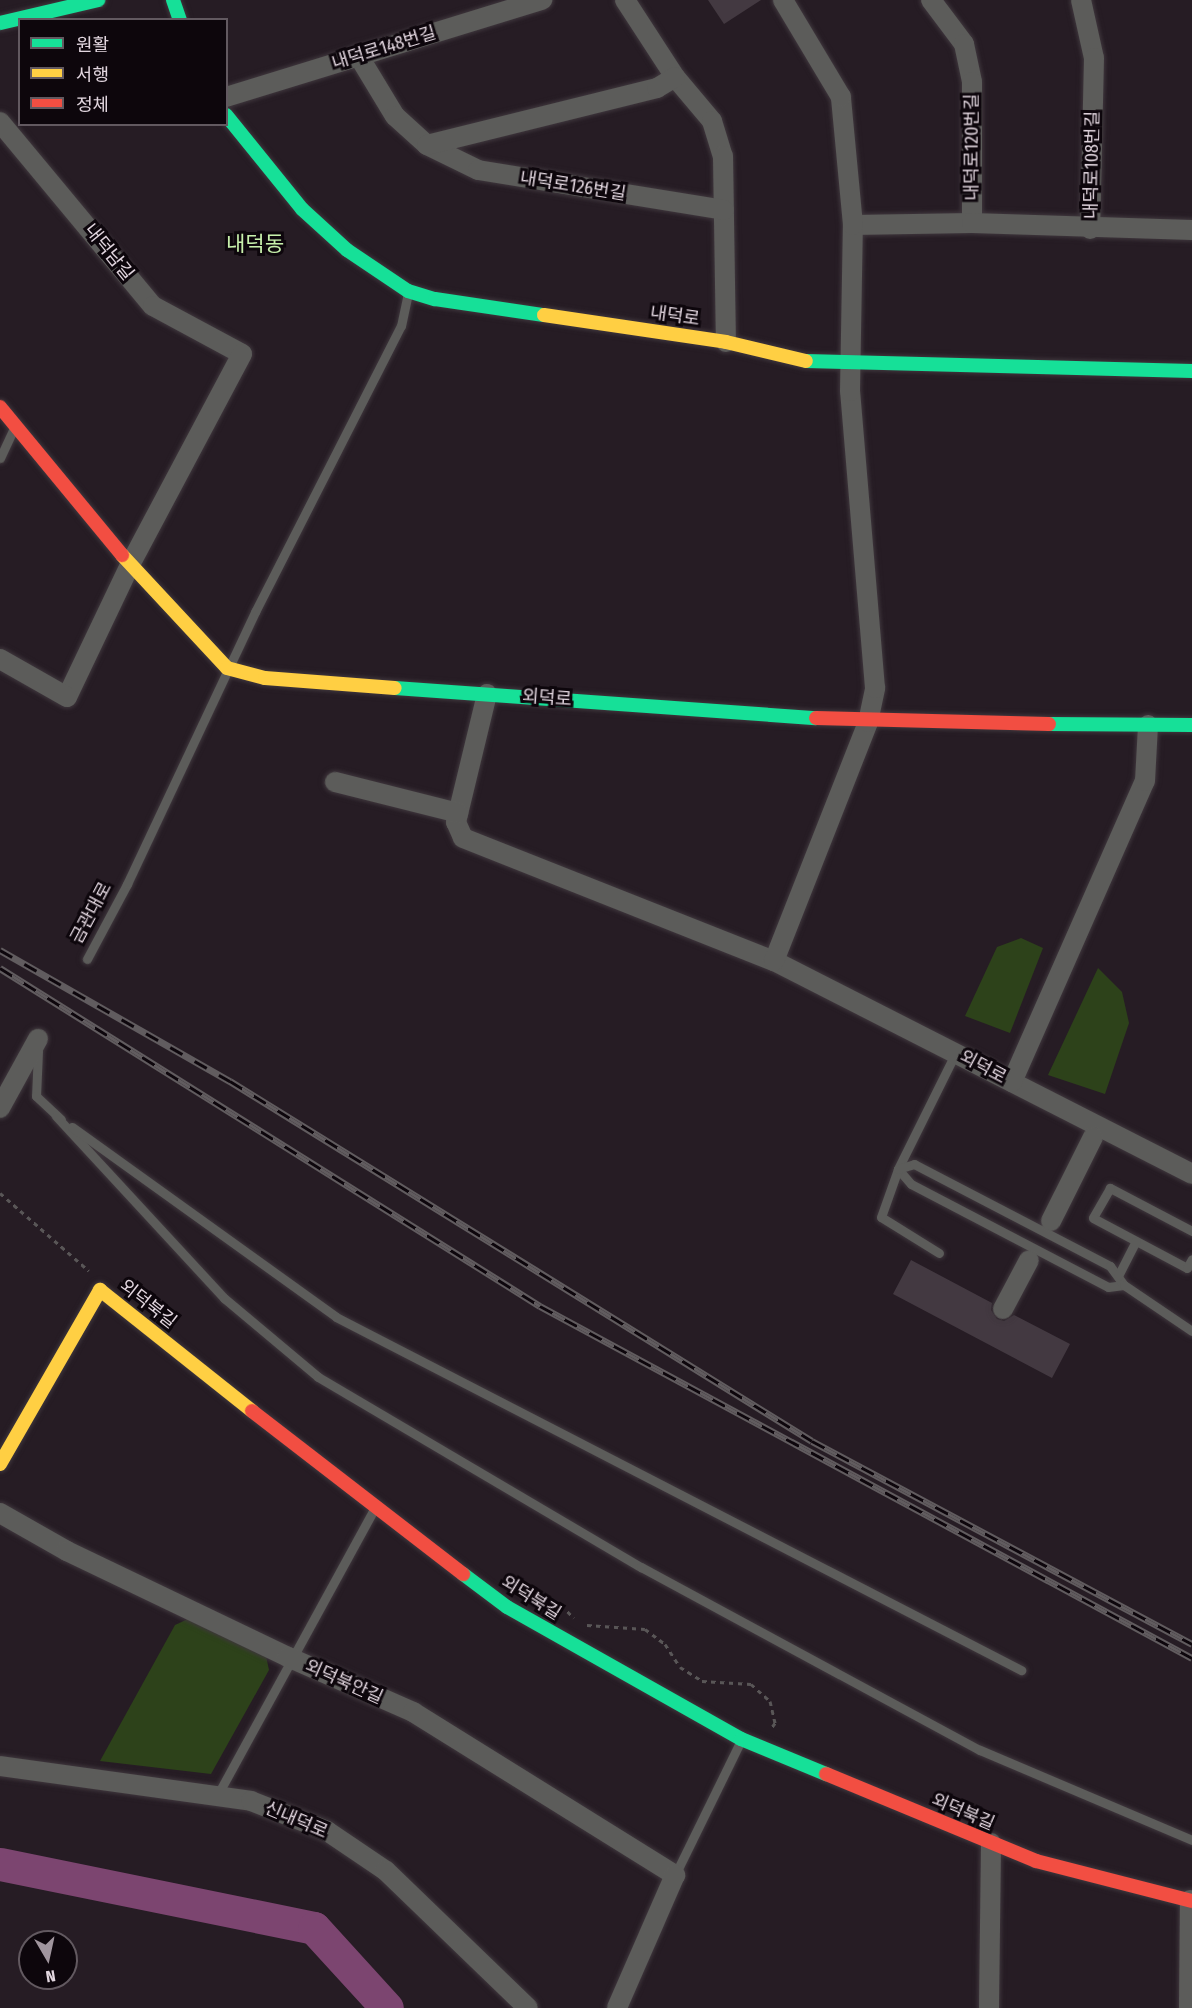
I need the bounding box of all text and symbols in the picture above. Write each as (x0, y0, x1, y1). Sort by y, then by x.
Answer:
legend (18, 18, 228, 126)
street label: 내덕로148번길 (329, 22, 439, 74)
text: 원활 (76, 34, 109, 56)
text: 서행 (76, 64, 109, 86)
street label: 내덕로120번길 (961, 93, 983, 201)
text: 정체 (76, 94, 109, 116)
street label: 내덕로108번길 (1080, 111, 1104, 219)
street label: 내덕로126번길 (519, 167, 627, 205)
street label: 내덕남길 (80, 219, 138, 285)
district label: 내덕동 (226, 231, 284, 257)
street label: 내덕로 (649, 302, 701, 330)
street label: 외덕로 (521, 685, 573, 711)
street label: 금관대로 (66, 879, 116, 947)
street label: 외덕로 (956, 1046, 1010, 1088)
street label: 외덕북길 (115, 1275, 181, 1333)
street label: 외덕북길 (497, 1571, 565, 1625)
street label: 외덕북안길 (302, 1655, 386, 1709)
street label: 외덕북길 (928, 1789, 998, 1835)
street label: 신내덕로 (261, 1797, 331, 1843)
north arrow (18, 1930, 78, 1990)
text: N (44, 1966, 57, 1986)

